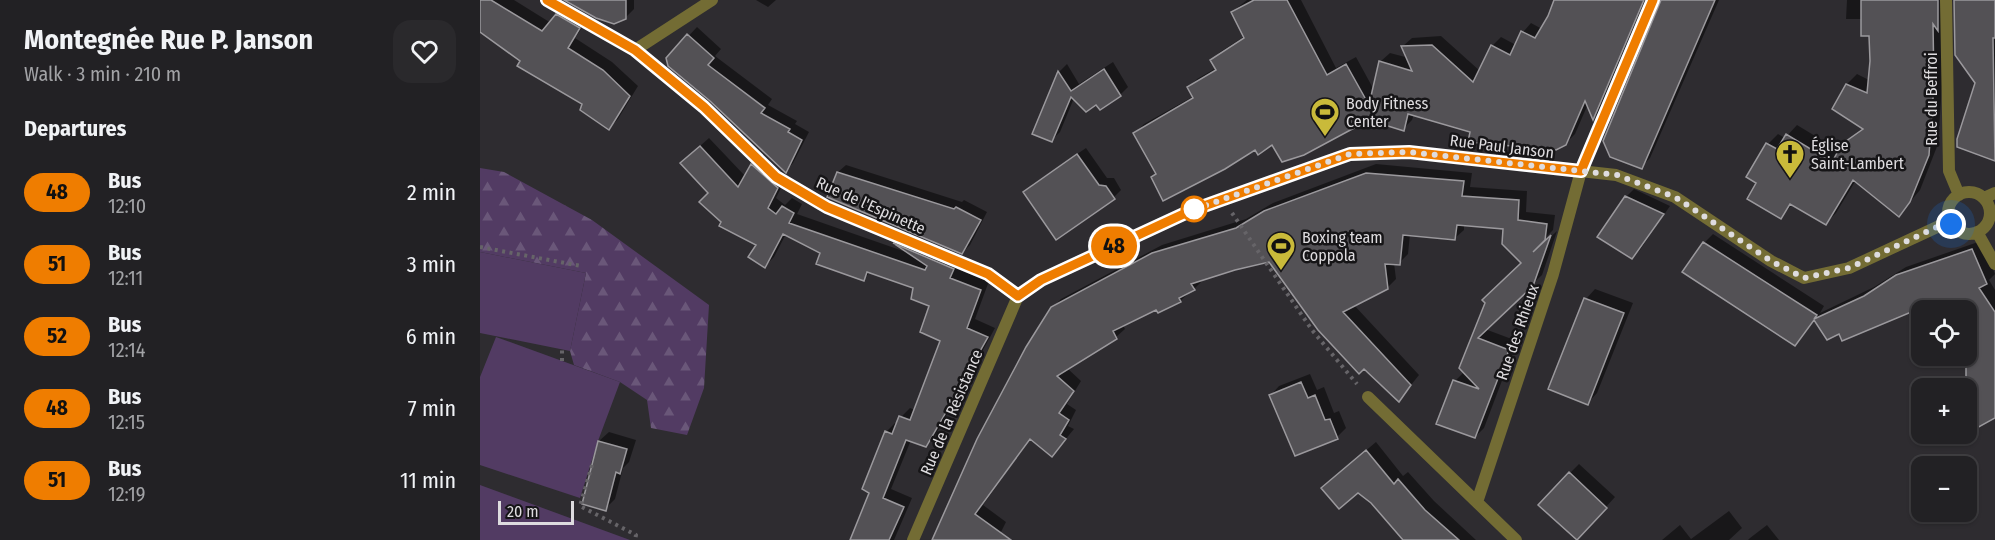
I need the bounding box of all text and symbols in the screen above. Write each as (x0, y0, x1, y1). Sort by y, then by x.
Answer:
button: heart (393, 20, 456, 83)
text: Montegnée Rue P. Janson (24, 23, 313, 56)
street label: Rue du Beffroi (1922, 52, 1941, 146)
text: Walk · 3 min · 210 m (24, 62, 181, 86)
place label: Body Fitness Center (1346, 94, 1428, 131)
sports icon: Body Fitness Center (1309, 96, 1341, 138)
text: Departures (24, 115, 126, 142)
street label: Rue Paul Janson (1449, 131, 1555, 162)
place label: Église Saint-Lambert (1811, 136, 1905, 173)
church icon: Église Saint-Lambert (1774, 138, 1806, 180)
text: Bus (108, 167, 141, 194)
street label: Rue de l'Espinette (813, 173, 928, 238)
text: 48 (46, 179, 68, 205)
text: 2 min (407, 179, 456, 206)
text: 12:10 (108, 194, 146, 218)
unlabelled marker (1181, 196, 1207, 222)
your location (1936, 209, 1966, 239)
line badge: 48 (1087, 226, 1141, 266)
place label: Boxing team Coppola (1302, 228, 1383, 265)
sports icon: Boxing team Coppola (1265, 230, 1297, 272)
text: 48 (1103, 233, 1125, 259)
text: Bus (108, 239, 141, 266)
text: 51 (48, 251, 66, 277)
text: 3 min (407, 251, 456, 278)
text: 12:11 (108, 266, 143, 290)
street label: Rue des Rhieux (1492, 282, 1543, 383)
map controls (1911, 300, 1977, 522)
button: locate (1911, 300, 1977, 366)
text: Bus (108, 311, 141, 338)
text: 52 (47, 323, 67, 349)
text: 6 min (406, 323, 456, 350)
text: 12:14 (108, 338, 146, 362)
street label: Rue de la Résistance (916, 346, 987, 478)
button: + (1911, 378, 1977, 444)
text: Bus (108, 383, 141, 410)
text: 48 (46, 395, 68, 421)
text: 7 min (408, 395, 456, 422)
text: 12:15 (108, 410, 145, 434)
text: Bus (108, 455, 141, 482)
button: − (1911, 456, 1977, 522)
text: 51 (48, 467, 66, 493)
text: 11 min (400, 467, 456, 494)
text: 12:19 (108, 482, 146, 506)
scale bar (498, 498, 574, 526)
text: 20 m (507, 502, 538, 521)

